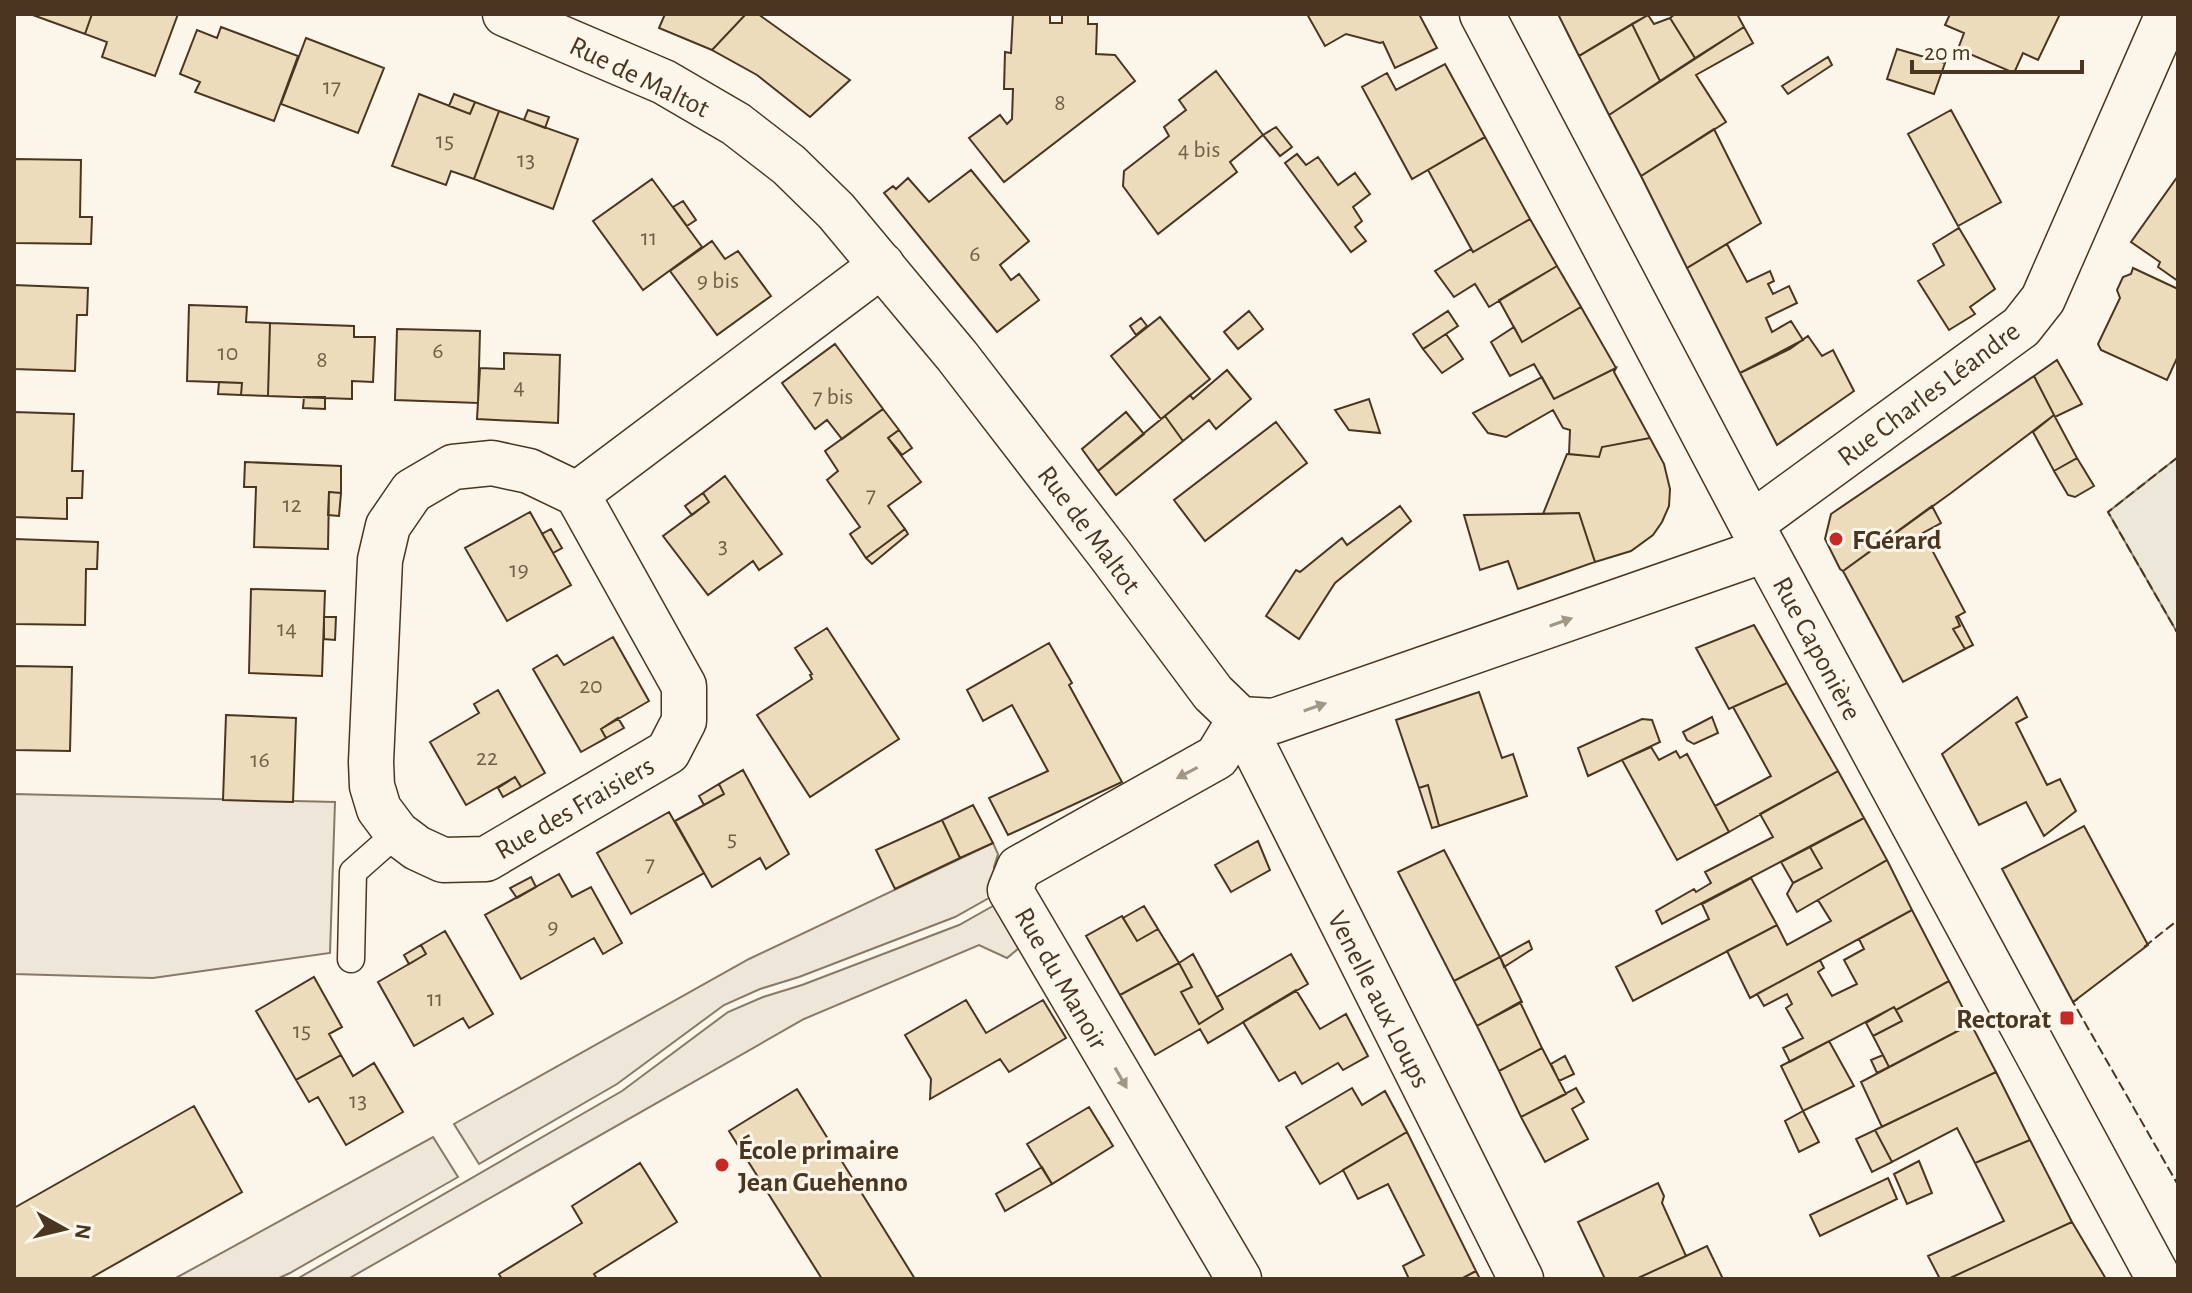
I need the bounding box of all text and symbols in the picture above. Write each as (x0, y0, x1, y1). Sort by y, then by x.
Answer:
scale bar (1912, 24, 2082, 74)
street label: Rue de Maltot (565, 32, 713, 124)
text: 20 m (1924, 41, 1971, 65)
house number: 17 (323, 75, 341, 99)
house number: 8 (1054, 91, 1066, 115)
house number: 15 (436, 129, 454, 153)
house number: 4 bis (1178, 138, 1220, 162)
house number: 13 (517, 148, 535, 172)
house number: 11 (641, 226, 657, 250)
house number: 6 (969, 242, 981, 266)
house number: 9 bis (697, 269, 739, 293)
street label: Rue Charles Léandre (1833, 317, 2026, 472)
house number: 6 (432, 339, 444, 363)
house number: 10 (218, 341, 238, 365)
house number: 8 (316, 348, 328, 372)
house number: 4 (513, 375, 525, 399)
house number: 7 bis (813, 385, 854, 409)
street label: Rue de Maltot (1032, 461, 1145, 599)
house number: 7 (866, 483, 876, 507)
house number: 12 (282, 493, 302, 517)
place label: FGérard (1852, 527, 1942, 555)
marker: FGérard (1827, 530, 1845, 548)
house number: 3 (718, 534, 728, 558)
house number: 19 (509, 558, 529, 582)
street label: Rue Caponière (1767, 573, 1866, 725)
one-way arrow (1549, 615, 1573, 628)
house number: 14 (277, 617, 297, 641)
house number: 20 (579, 674, 603, 698)
one-way arrow (1303, 700, 1327, 713)
house number: 22 (476, 746, 498, 770)
house number: 16 (250, 748, 270, 772)
street label: Rue des Fraisiers (491, 752, 659, 865)
one-way arrow (1176, 765, 1198, 779)
house number: 5 (727, 827, 737, 851)
house number: 7 (645, 852, 655, 876)
street label: Rue du Manoir (1008, 903, 1112, 1055)
street label: Venelle aux Loups (1322, 907, 1435, 1093)
house number: 9 (547, 915, 559, 939)
house number: 11 (427, 987, 443, 1011)
place label: Rectorat (1956, 1006, 2052, 1034)
marker: Rectorat (2058, 1009, 2076, 1027)
house number: 15 (293, 1019, 311, 1043)
one-way arrow (1114, 1067, 1128, 1090)
house number: 13 (349, 1089, 367, 1113)
place label: École primaire Jean Guehenno (738, 1134, 908, 1197)
marker: École primaire Jean Guehenno (713, 1156, 731, 1174)
north arrow (24, 1189, 104, 1269)
text: N (71, 1223, 95, 1241)

